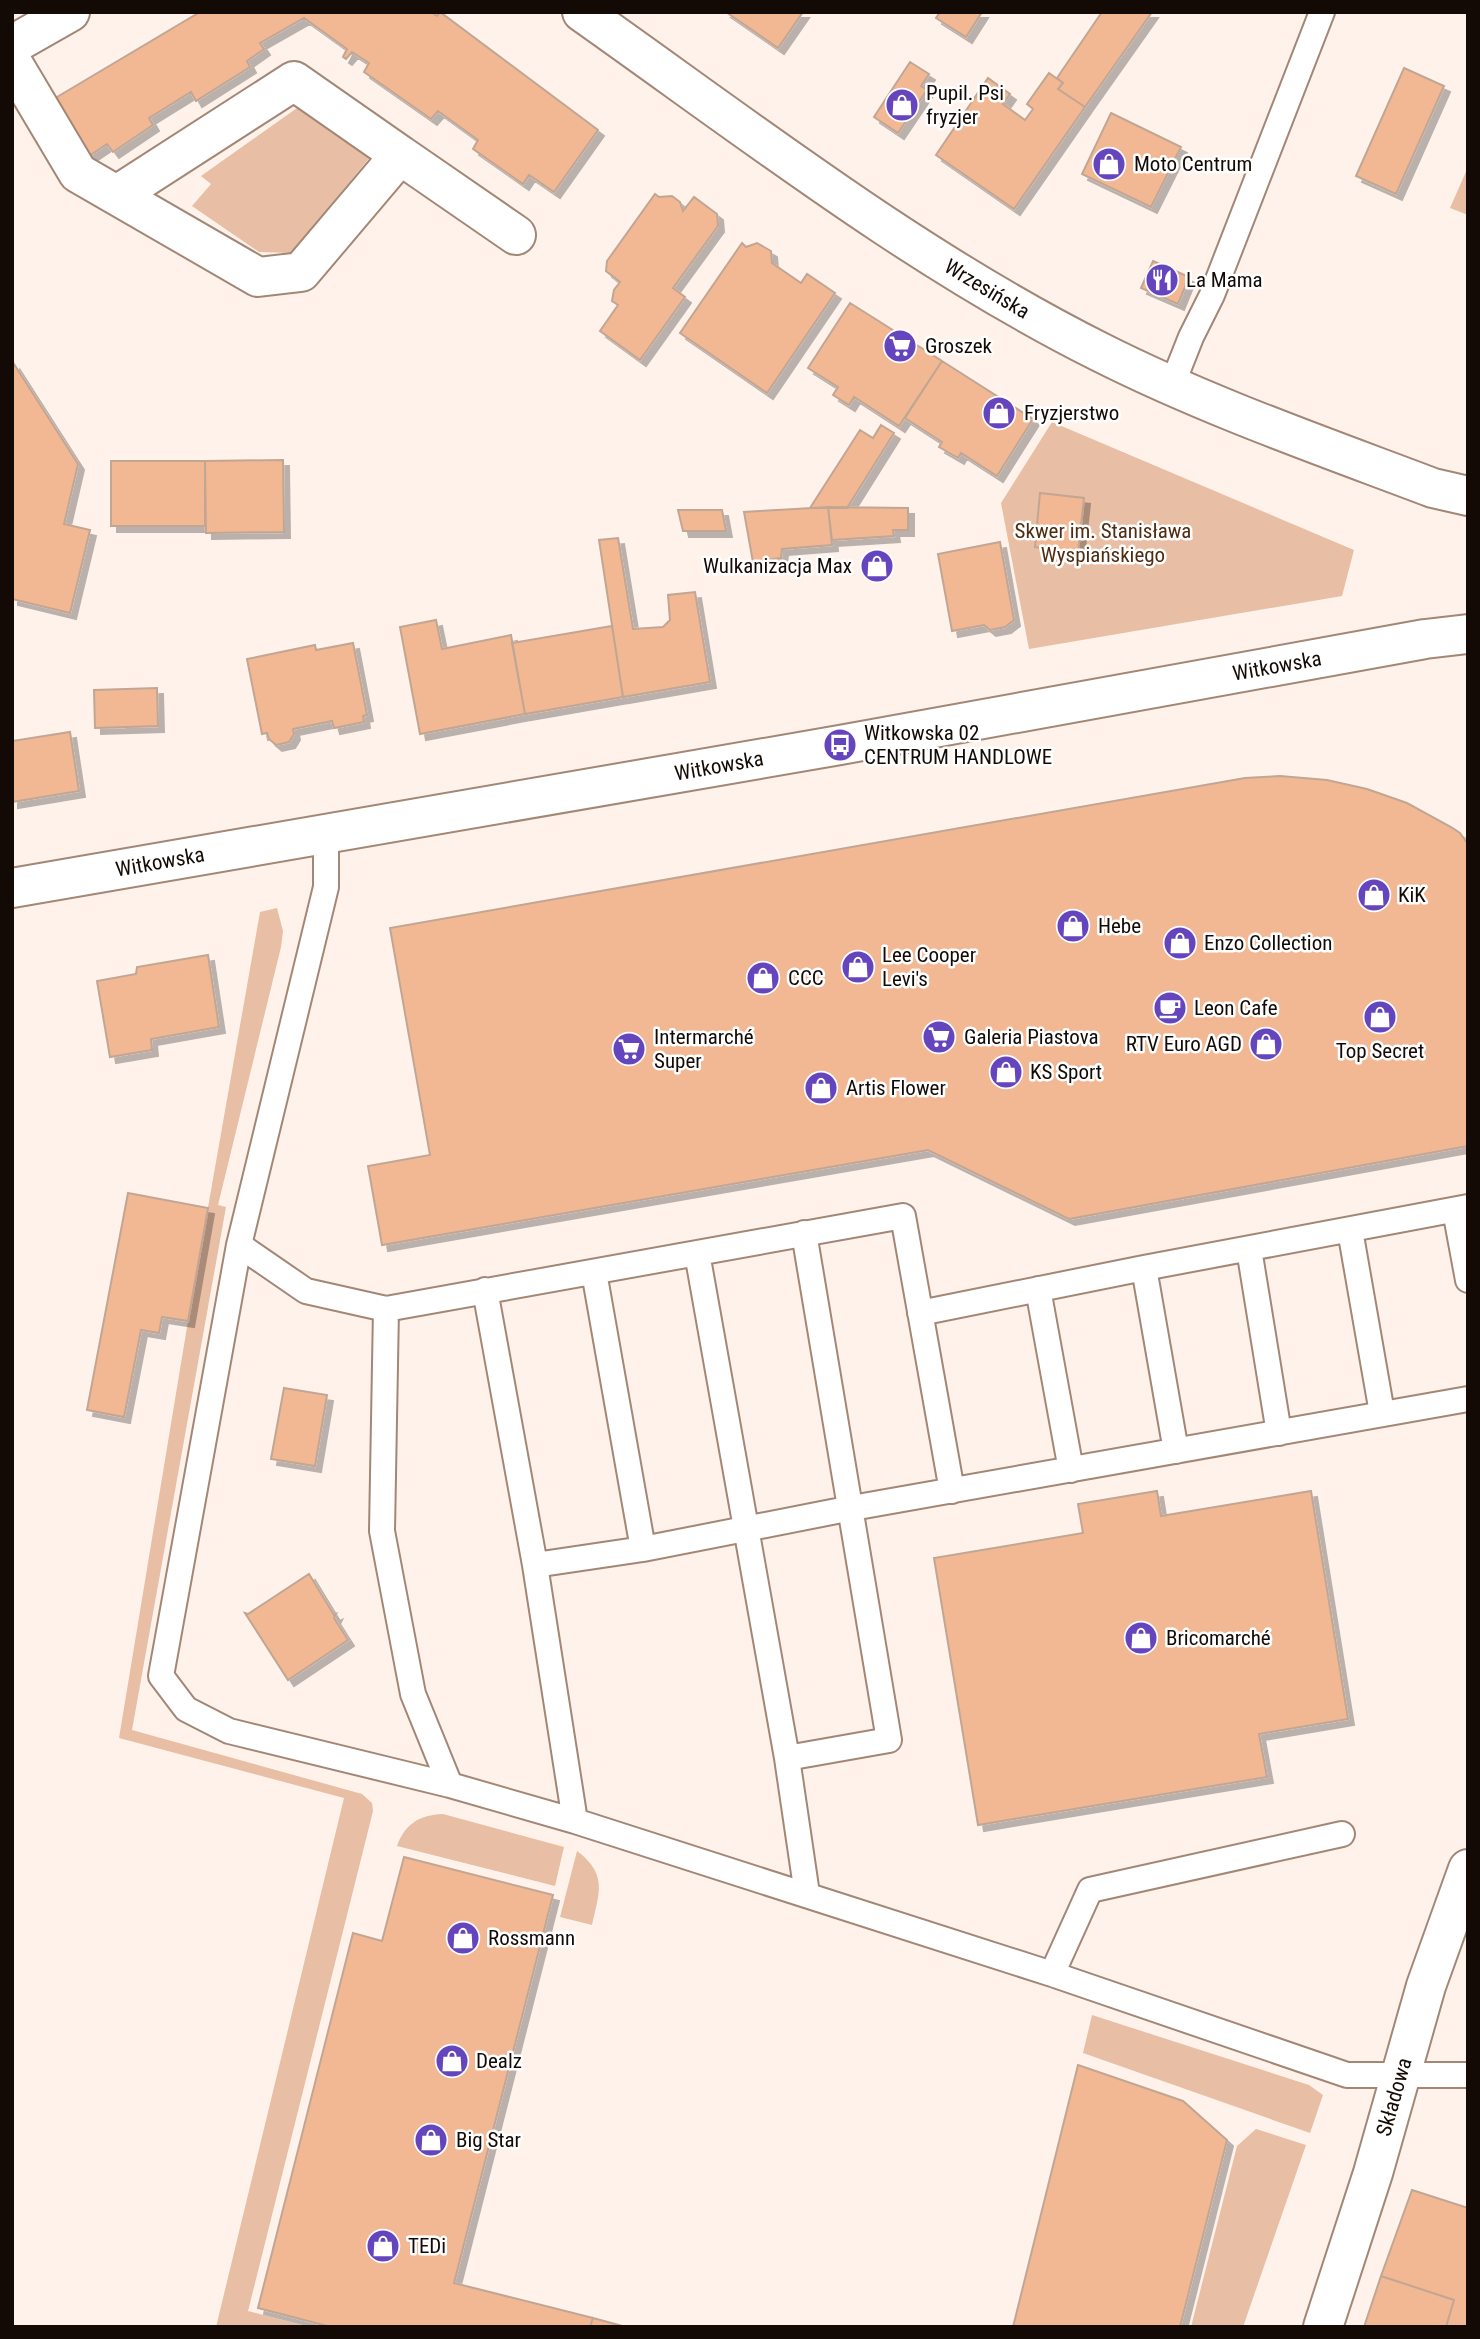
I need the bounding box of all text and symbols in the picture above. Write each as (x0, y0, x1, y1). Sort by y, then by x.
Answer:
place label: Pupil. Psi fryzjer (926, 81, 1004, 129)
shop icon: Pupil. Psi fryzjer (883, 86, 921, 124)
shop icon: Moto Centrum (1090, 145, 1128, 183)
place label: Moto Centrum (1134, 152, 1252, 176)
street label: Wrzesińska (940, 254, 1034, 324)
restaurant icon: La Mama (1143, 261, 1181, 299)
place label: La Mama (1186, 268, 1263, 292)
supermarket icon: Groszek (881, 327, 919, 365)
place label: Groszek (925, 334, 993, 358)
shop icon: Fryzjerstwo (980, 394, 1018, 432)
place label: Fryzjerstwo (1024, 401, 1119, 425)
park label: Skwer im. Stanisława Wyspiańskiego (1015, 519, 1191, 567)
shop icon: Wulkanizacja Max (858, 547, 896, 585)
place label: Wulkanizacja Max (703, 554, 852, 578)
street label: Witkowska (1231, 646, 1323, 686)
place label: Witkowska 02 CENTRUM HANDLOWE (864, 721, 1052, 769)
bus stop icon: Witkowska 02 CENTRUM HANDLOWE (821, 726, 859, 764)
street label: Witkowska (673, 746, 765, 786)
street label: Witkowska (114, 842, 206, 882)
shop icon: KiK (1355, 876, 1393, 914)
place label: KiK (1398, 883, 1426, 907)
shop icon: Hebe (1054, 907, 1092, 945)
place label: Hebe (1098, 914, 1141, 938)
shop icon: Enzo Collection (1161, 924, 1199, 962)
place label: Enzo Collection (1204, 931, 1332, 955)
place label: Lee Cooper Levi's (882, 943, 976, 991)
shop icon: Lee Cooper Levi's (839, 948, 877, 986)
shop icon: CCC (744, 959, 782, 997)
place label: CCC (788, 966, 824, 990)
cafe icon: Leon Cafe (1151, 989, 1189, 1027)
place label: Leon Cafe (1194, 996, 1278, 1020)
shop icon: Top Secret (1361, 998, 1399, 1036)
supermarket icon: Galeria Piastova (920, 1018, 958, 1056)
place label: Intermarché Super (654, 1025, 754, 1073)
place label: Galeria Piastova (964, 1025, 1099, 1049)
shop icon: RTV Euro AGD (1247, 1025, 1285, 1063)
supermarket icon: Intermarché Super (610, 1030, 648, 1068)
place label: RTV Euro AGD (1126, 1032, 1242, 1056)
place label: Top Secret (1336, 1039, 1424, 1063)
shop icon: KS Sport (987, 1053, 1025, 1091)
place label: KS Sport (1030, 1060, 1102, 1084)
shop icon: Artis Flower (802, 1069, 840, 1107)
place label: Artis Flower (846, 1076, 946, 1100)
shop icon: Bricomarché (1122, 1619, 1160, 1657)
place label: Bricomarché (1166, 1626, 1271, 1650)
shop icon: Rossmann (444, 1919, 482, 1957)
place label: Rossmann (488, 1926, 575, 1950)
shop icon: Dealz (433, 2042, 471, 2080)
place label: Dealz (476, 2049, 522, 2073)
street label: Składowa (1371, 2055, 1417, 2139)
shop icon: Big Star (412, 2121, 450, 2159)
place label: Big Star (456, 2128, 521, 2152)
shop icon: TEDi (364, 2227, 402, 2265)
place label: TEDi (408, 2234, 446, 2258)

